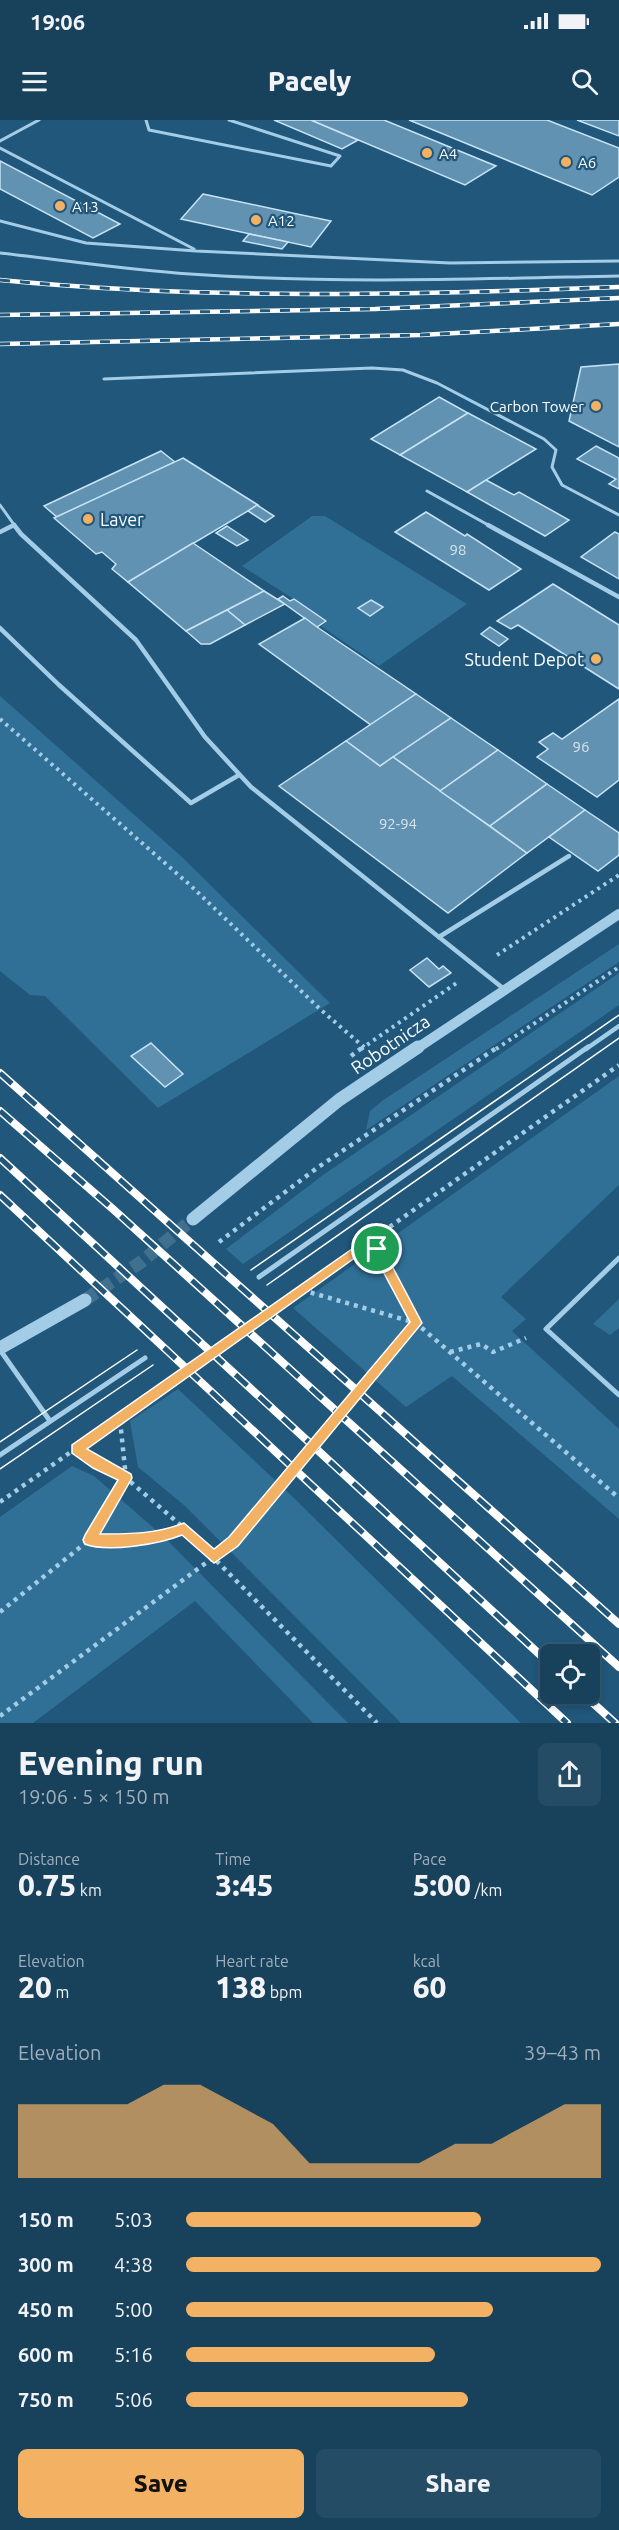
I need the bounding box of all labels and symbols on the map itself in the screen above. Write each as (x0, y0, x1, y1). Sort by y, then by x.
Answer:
place label: A4 (439, 145, 457, 162)
marker: A4 (420, 146, 434, 160)
place label: A6 (578, 154, 596, 171)
marker: A6 (559, 155, 573, 169)
place label: A13 (72, 198, 99, 215)
marker: A13 (53, 199, 67, 213)
place label: A12 (268, 212, 295, 229)
marker: A12 (249, 213, 263, 227)
place label: Carbon Tower (490, 398, 584, 415)
marker: Carbon Tower (589, 399, 603, 413)
place label: Laver (100, 509, 144, 529)
marker: Laver (81, 512, 95, 526)
house number: 98 (450, 541, 466, 558)
place label: Student Depot (464, 649, 584, 669)
marker: Student Depot (589, 652, 603, 666)
house number: 96 (573, 738, 589, 755)
house number: 92-94 (379, 815, 417, 832)
street label: Robotnicza (347, 1010, 433, 1078)
pin (351, 1223, 402, 1274)

